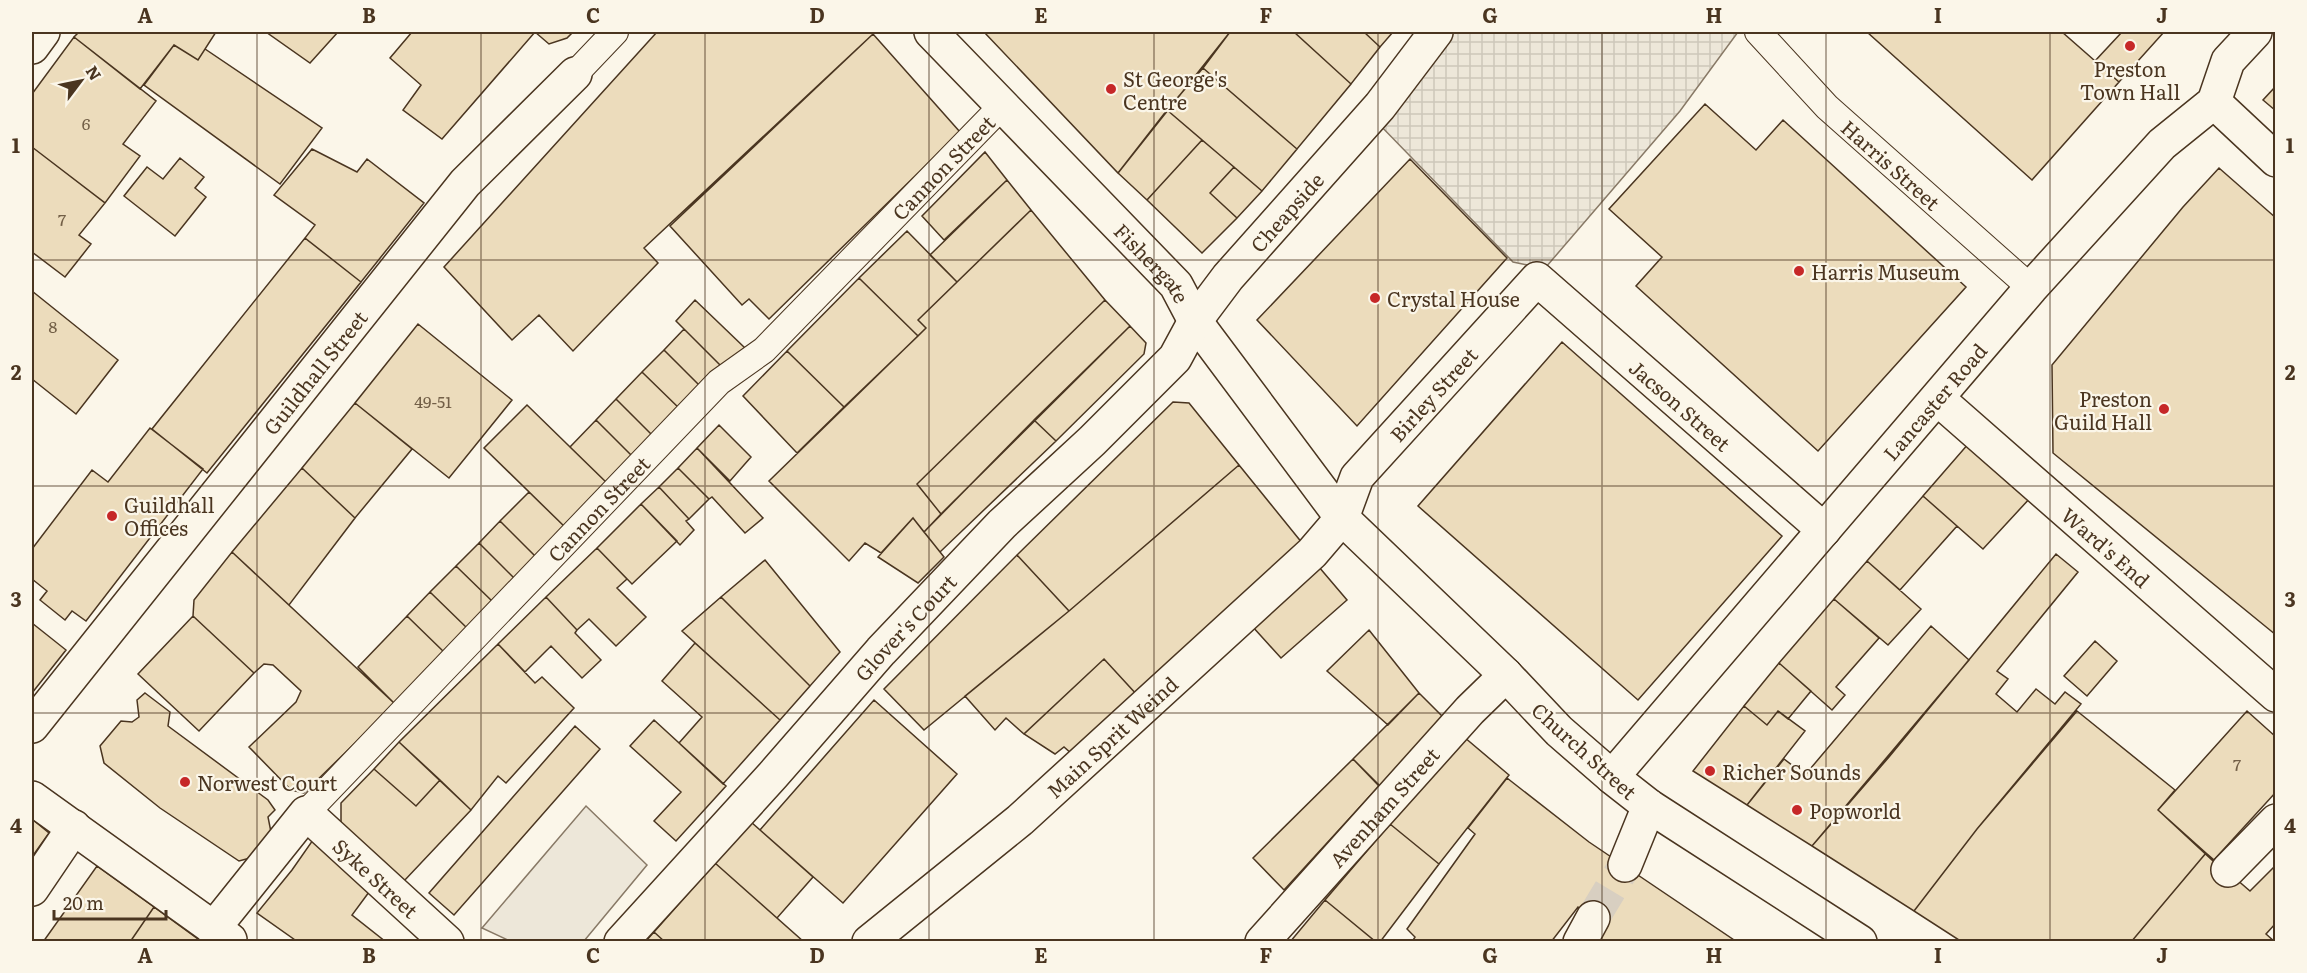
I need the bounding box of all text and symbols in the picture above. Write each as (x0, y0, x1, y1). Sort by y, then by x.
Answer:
text: A (137, 0, 153, 29)
text: B (362, 0, 376, 29)
text: C (586, 0, 600, 29)
text: D (809, 0, 825, 29)
text: E (1034, 0, 1048, 29)
text: F (1260, 0, 1273, 29)
text: G (1482, 0, 1498, 29)
text: H (1706, 0, 1722, 29)
text: I (1934, 0, 1942, 29)
text: J (2156, 0, 2168, 29)
marker: Preston Town Hall (2123, 39, 2137, 53)
north arrow (51, 51, 111, 111)
place label: Preston Town Hall (2080, 53, 2180, 106)
text: N (81, 60, 108, 85)
place label: St George's Centre (1123, 63, 1227, 116)
marker: St George's Centre (1104, 82, 1118, 96)
street label: Cannon Street (884, 107, 1001, 226)
house number: 6 (82, 111, 91, 135)
street label: Harris Street (1835, 112, 1947, 216)
text: 1 (12, 129, 20, 159)
text: 1 (2286, 129, 2294, 159)
street label: Cheapside (1242, 165, 1330, 258)
house number: 7 (58, 207, 66, 231)
street label: Fishergate (1108, 215, 1198, 308)
place label: Harris Museum (1811, 256, 1960, 286)
marker: Harris Museum (1792, 264, 1806, 278)
place label: Crystal House (1387, 283, 1520, 313)
marker: Crystal House (1368, 291, 1382, 305)
street label: Guildhall Street (255, 303, 373, 441)
house number: 8 (49, 314, 58, 338)
street label: Lancaster Road (1875, 336, 1993, 466)
street label: Birley Street (1382, 340, 1484, 448)
street label: Jacson Street (1623, 352, 1738, 457)
text: 2 (11, 356, 22, 386)
text: 2 (2285, 356, 2296, 386)
place label: Preston Guild Hall (2054, 383, 2152, 436)
house number: 49-51 (414, 389, 452, 413)
marker: Preston Guild Hall (2157, 402, 2171, 416)
street label: Cannon Street (540, 449, 656, 568)
place label: Guildhall Offices (124, 489, 215, 542)
street label: Ward's End (2056, 499, 2157, 594)
marker: Guildhall Offices (105, 509, 119, 523)
street label: Glover's Court (847, 567, 962, 687)
text: 3 (10, 583, 22, 613)
text: 3 (2284, 583, 2296, 613)
street label: Main Sprit Weind (1039, 668, 1184, 804)
street label: Church Street (1526, 694, 1644, 806)
street label: Avenham Street (1322, 740, 1445, 873)
house number: 7 (2233, 752, 2241, 776)
place label: Richer Sounds (1722, 756, 1860, 786)
marker: Richer Sounds (1703, 764, 1717, 778)
place label: Norwest Court (197, 767, 337, 797)
marker: Norwest Court (178, 775, 192, 789)
place label: Popworld (1809, 795, 1901, 825)
marker: Popworld (1790, 803, 1804, 817)
text: 4 (10, 809, 22, 839)
text: 4 (2284, 809, 2296, 839)
street label: Syke Street (327, 830, 426, 924)
scale bar (54, 883, 166, 921)
text: 20 m (63, 889, 104, 916)
text: A (137, 939, 153, 969)
text: B (362, 939, 376, 969)
text: C (586, 939, 600, 969)
text: D (809, 939, 825, 969)
text: E (1034, 939, 1048, 969)
text: F (1260, 939, 1273, 969)
text: G (1482, 939, 1498, 969)
text: H (1706, 939, 1722, 969)
text: I (1934, 939, 1942, 969)
text: J (2156, 939, 2168, 969)

